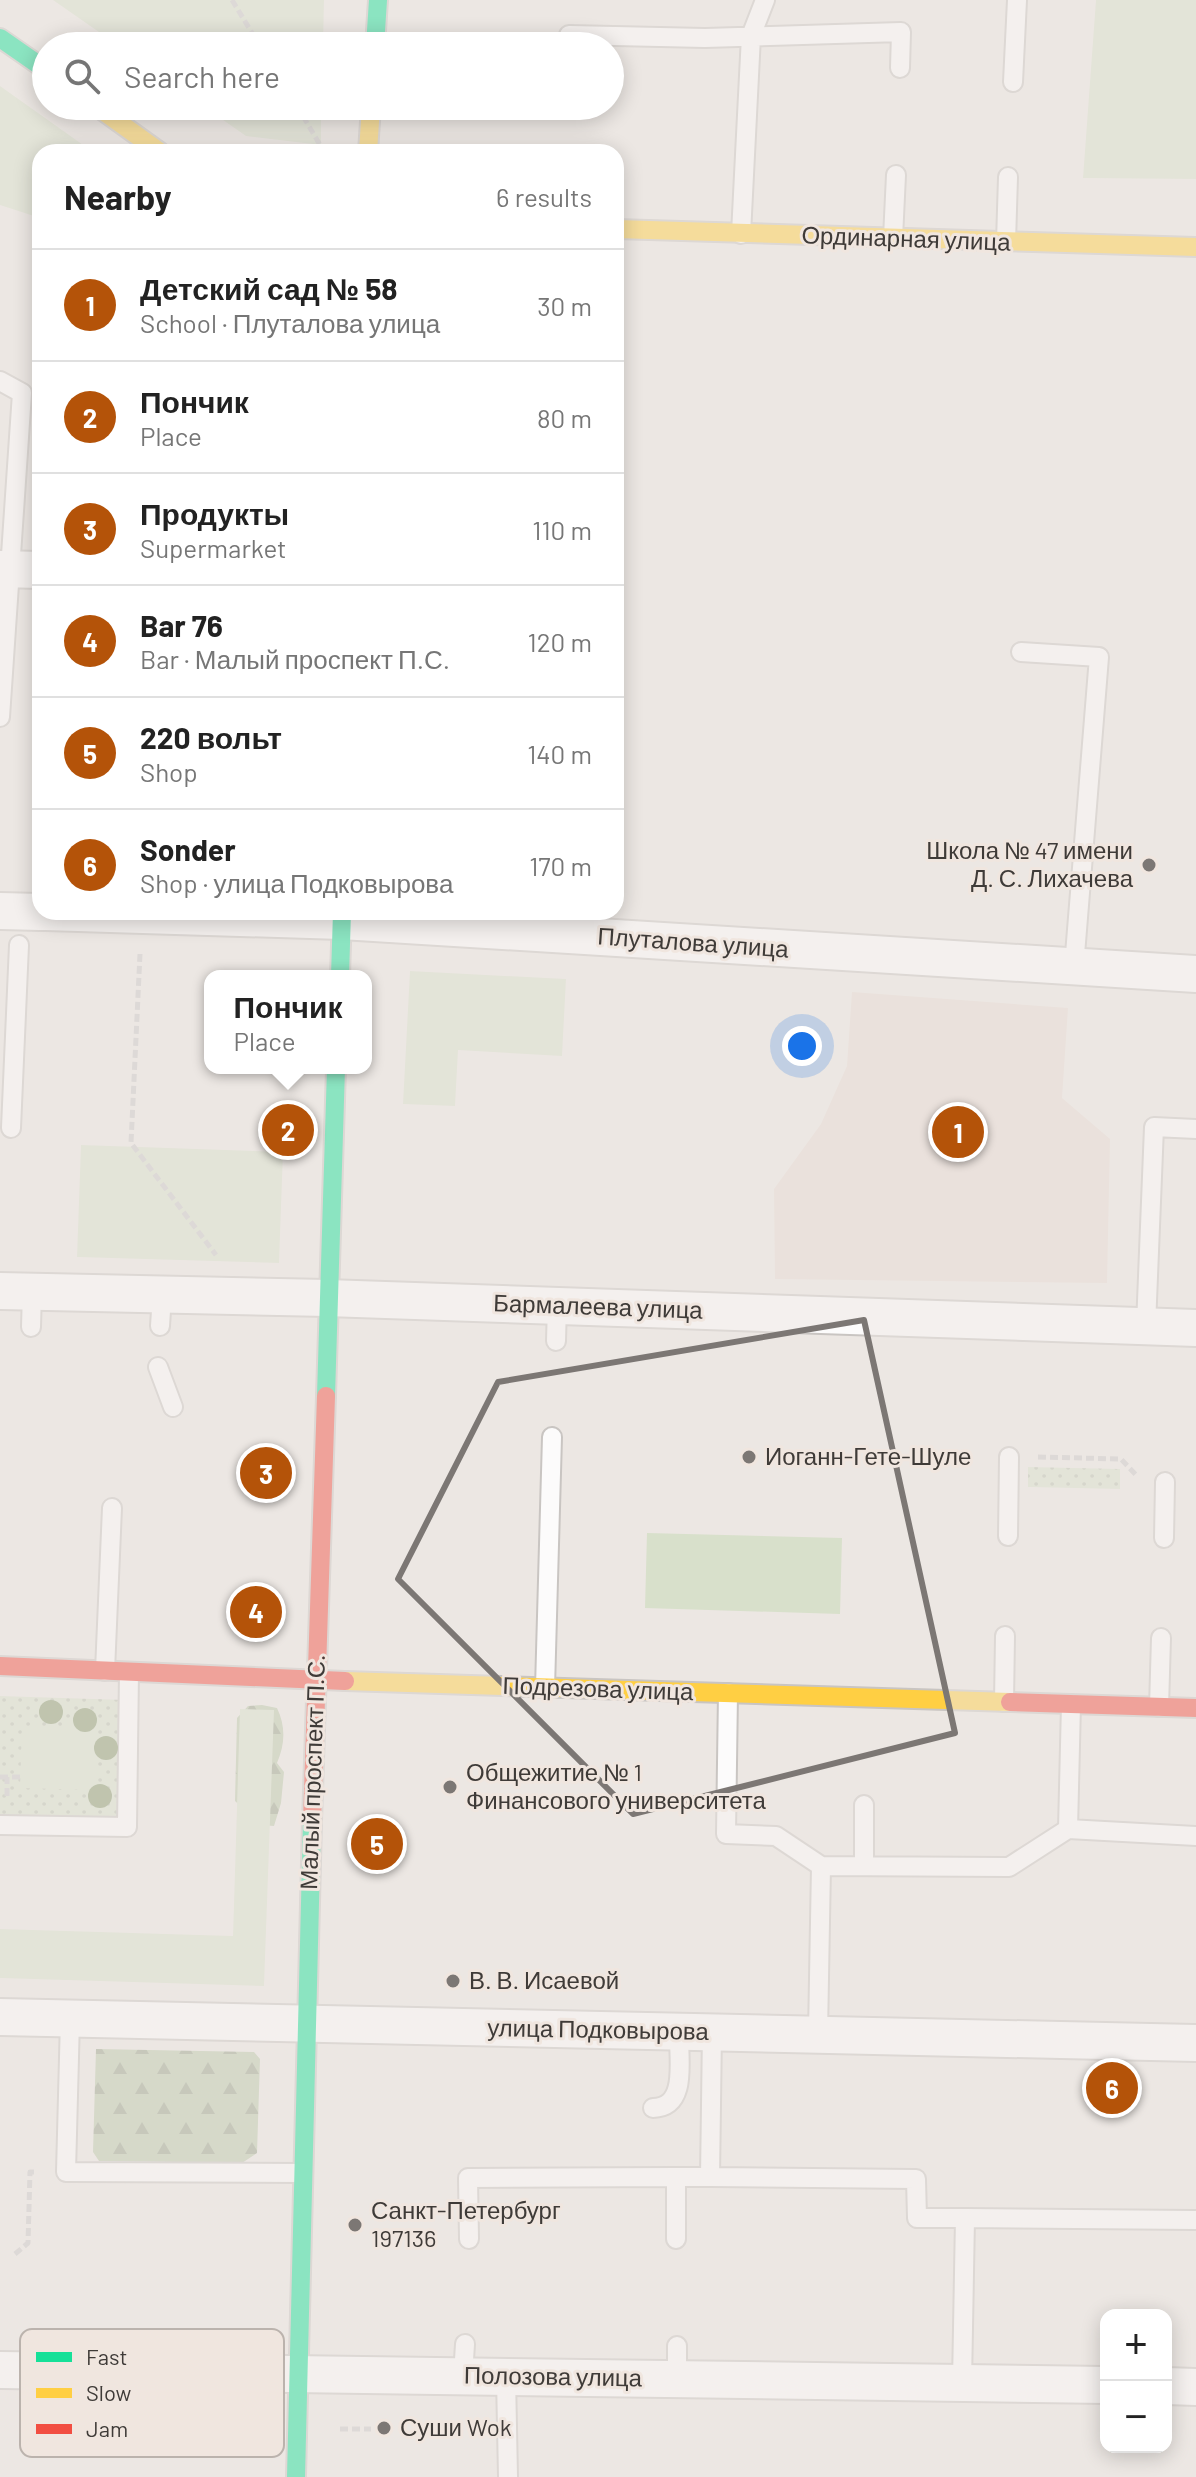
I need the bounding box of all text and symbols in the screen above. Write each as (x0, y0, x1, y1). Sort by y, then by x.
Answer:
search box (32, 32, 624, 120)
icon: search (60, 54, 104, 98)
text: Search here (124, 58, 280, 94)
text: Nearby (64, 176, 172, 217)
text: 6 results (496, 181, 592, 212)
street label: Ординарная улица (801, 219, 1012, 256)
text: Детский сад № 58 (140, 270, 398, 306)
text: 1 (85, 290, 95, 321)
text: 30 m (537, 290, 592, 321)
text: School · Плуталова улица (140, 307, 440, 338)
text: Пончик (140, 383, 249, 419)
text: 2 (83, 402, 97, 433)
text: 80 m (537, 402, 592, 433)
text: Place (140, 420, 202, 451)
text: Продукты (140, 495, 289, 531)
text: 3 (83, 514, 97, 545)
text: 110 m (532, 514, 592, 545)
text: Supermarket (140, 532, 287, 563)
text: Bar 76 (140, 607, 223, 643)
text: 4 (82, 626, 98, 657)
text: 120 m (528, 626, 592, 657)
text: Bar · Малый проспект П.С. (140, 643, 450, 674)
text: 220 вольт (140, 719, 282, 755)
text: 5 (83, 738, 97, 769)
text: 140 m (527, 738, 592, 769)
text: Shop (140, 756, 198, 787)
text: Sonder (140, 831, 236, 867)
place label: Школа № 47 имени Д. С. Лихачева (926, 835, 1134, 892)
text: 6 (83, 850, 97, 881)
text: 170 m (529, 850, 592, 881)
marker: Школа № 47 имени Д. С. Лихачева (1140, 856, 1158, 874)
text: Shop · улица Подковырова (140, 867, 453, 898)
street label: Плуталова улица (597, 920, 790, 963)
popup (204, 970, 372, 1074)
text: Пончик (234, 988, 342, 1024)
text: Place (234, 1025, 296, 1056)
your location (782, 1026, 822, 1066)
pin: 2 (262, 1100, 314, 1160)
pin: 1 (932, 1102, 984, 1162)
street label: Бармалеева улица (493, 1287, 704, 1324)
place label: Иоганн-Гете-Шуле (765, 1441, 971, 1470)
pin: 3 (240, 1443, 292, 1503)
marker: Иоганн-Гете-Шуле (740, 1448, 758, 1466)
pin: 4 (230, 1582, 282, 1642)
street label: Малый проспект П.С. (293, 1654, 330, 1890)
street label: Подрезова улица (502, 1670, 695, 1705)
place label: Общежитие № 1 Финансового университета (466, 1757, 767, 1814)
marker: Общежитие № 1 Финансового университета (441, 1778, 459, 1796)
pin: 5 (351, 1814, 403, 1874)
place label: В. В. Исаевой (469, 1965, 619, 1994)
marker: В. В. Исаевой (444, 1972, 462, 1990)
street label: улица Подковырова (487, 2012, 710, 2045)
pin: 6 (1086, 2058, 1138, 2118)
place label: Санкт-Петербург 197136 (371, 2195, 561, 2252)
marker: Санкт-Петербург 197136 (346, 2216, 364, 2234)
map controls (1100, 2309, 1172, 2453)
button: + (1100, 2309, 1172, 2381)
legend (20, 2329, 284, 2457)
text: Fast (86, 2343, 128, 2369)
street label: Полозова улица (464, 2359, 643, 2392)
text: Slow (86, 2379, 131, 2405)
button: − (1100, 2381, 1172, 2453)
place label: Суши Wok (400, 2412, 512, 2441)
text: Jam (86, 2415, 128, 2441)
marker: Суши Wok (375, 2419, 393, 2437)

